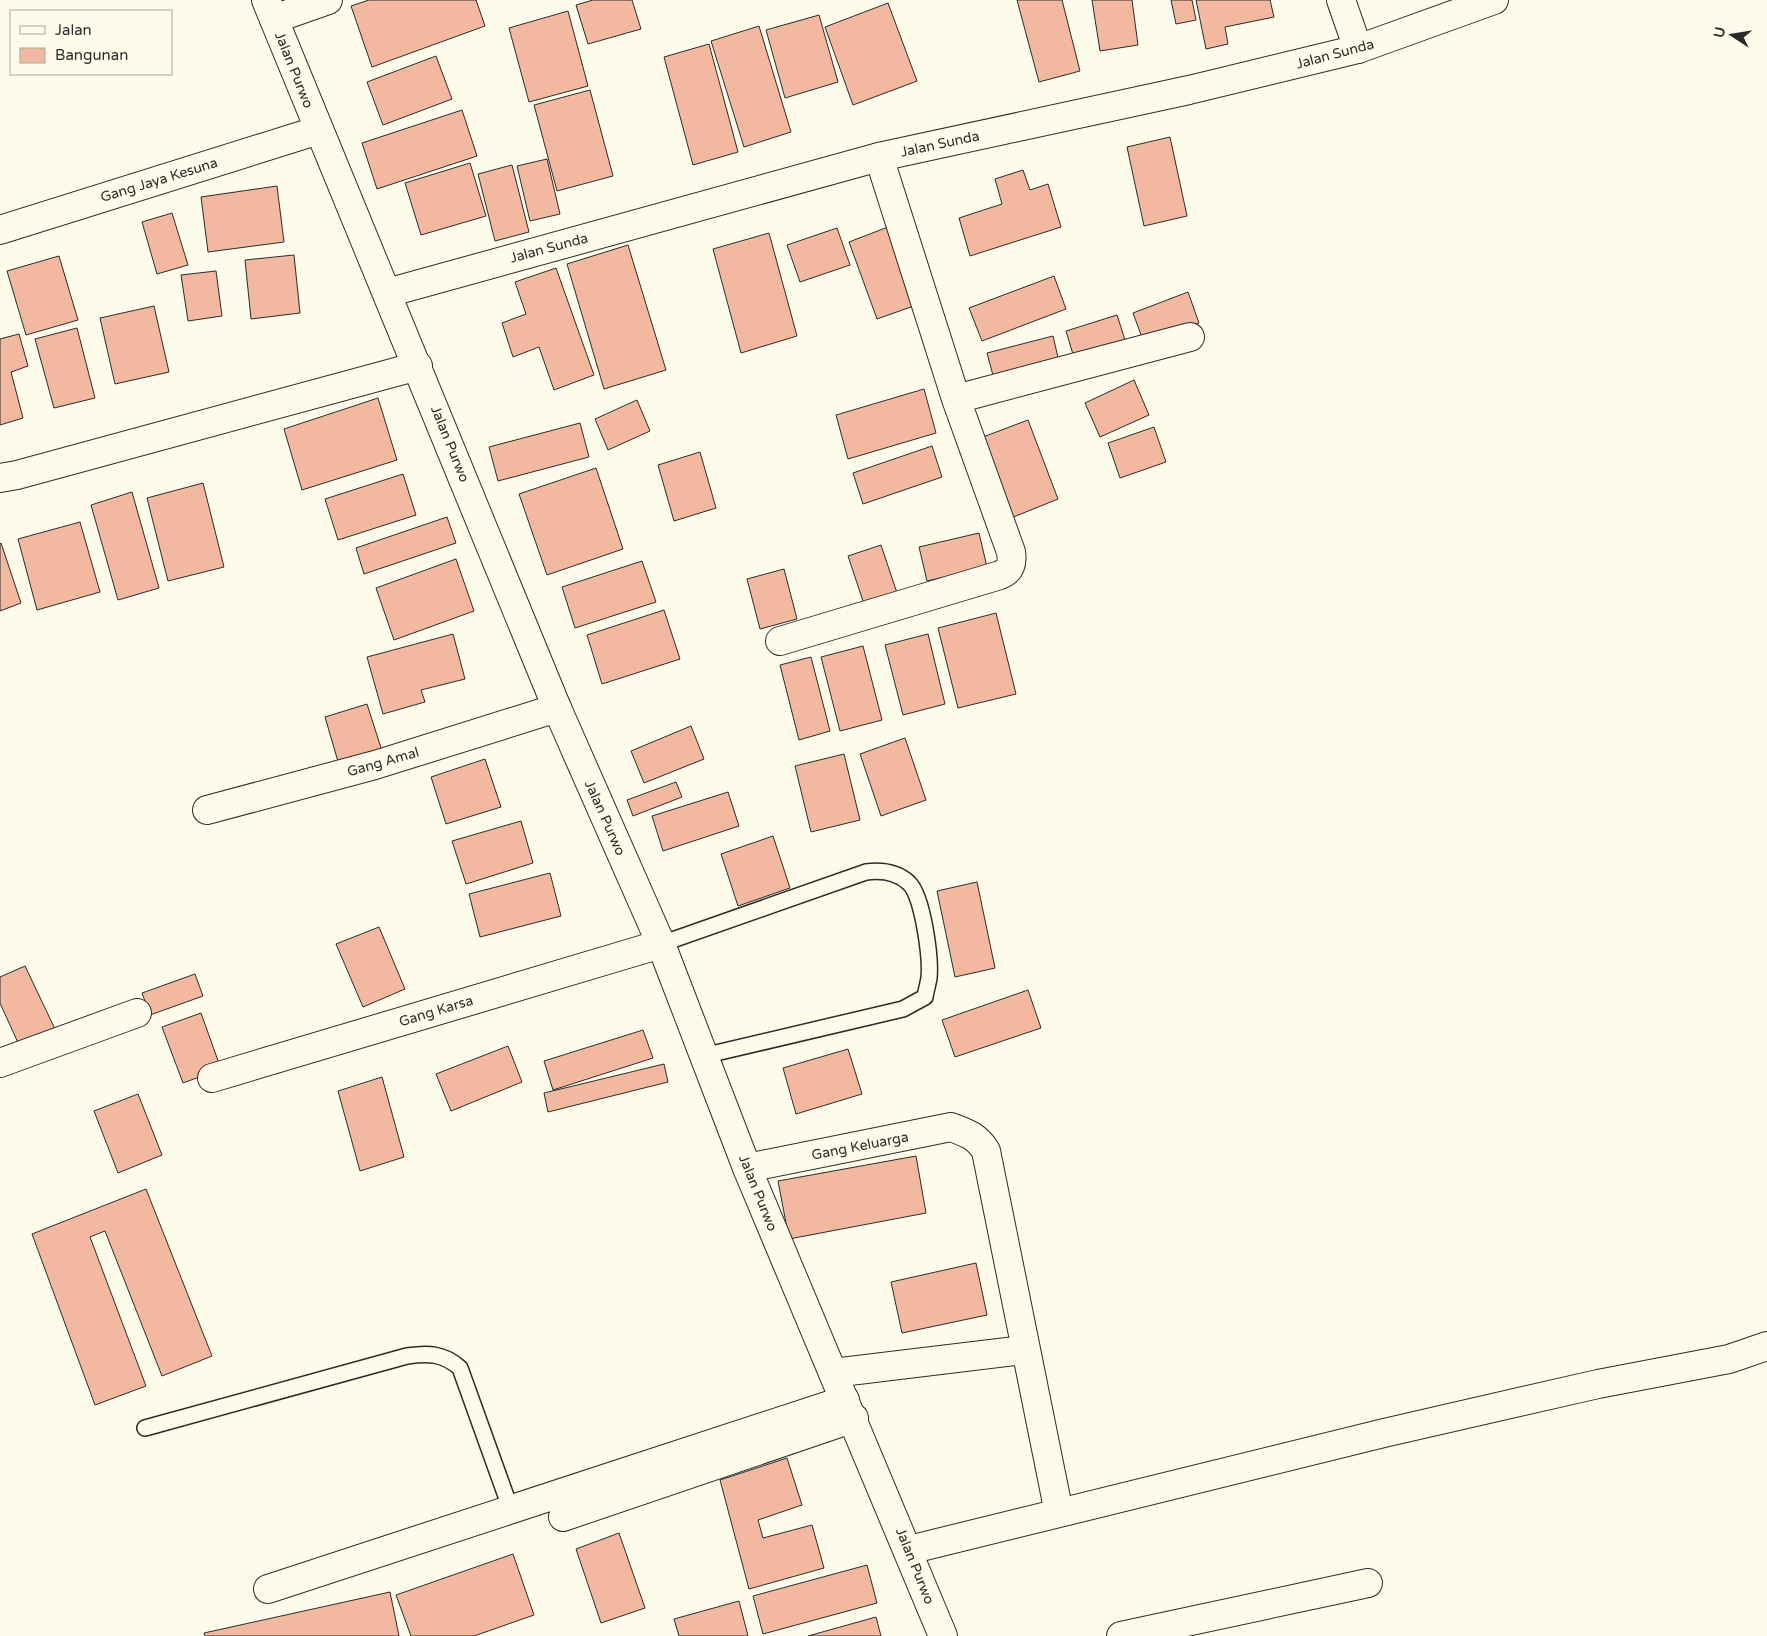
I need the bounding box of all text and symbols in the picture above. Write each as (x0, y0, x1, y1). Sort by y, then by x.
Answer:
legend (10, 10, 172, 75)
north arrow (1707, 10, 1757, 60)
text: Jalan (55, 21, 92, 39)
text: U (1710, 25, 1729, 39)
street label: Jalan Purwo (271, 29, 317, 111)
street label: Jalan Sunda (1294, 35, 1376, 73)
text: Bangunan (55, 46, 128, 64)
street label: Jalan Sunda (899, 127, 981, 161)
street label: Gang Jaya Kesuna (98, 154, 220, 206)
street label: Jalan Sunda (508, 229, 590, 267)
street label: Jalan Purwo (427, 403, 473, 485)
street label: Gang Amal (345, 744, 421, 780)
street label: Jalan Purwo (581, 778, 629, 858)
street label: Gang Karsa (397, 992, 475, 1030)
street label: Gang Keluarga (810, 1128, 910, 1164)
street label: Jalan Purwo (735, 1152, 781, 1234)
street label: Jalan Purwo (892, 1525, 938, 1607)

